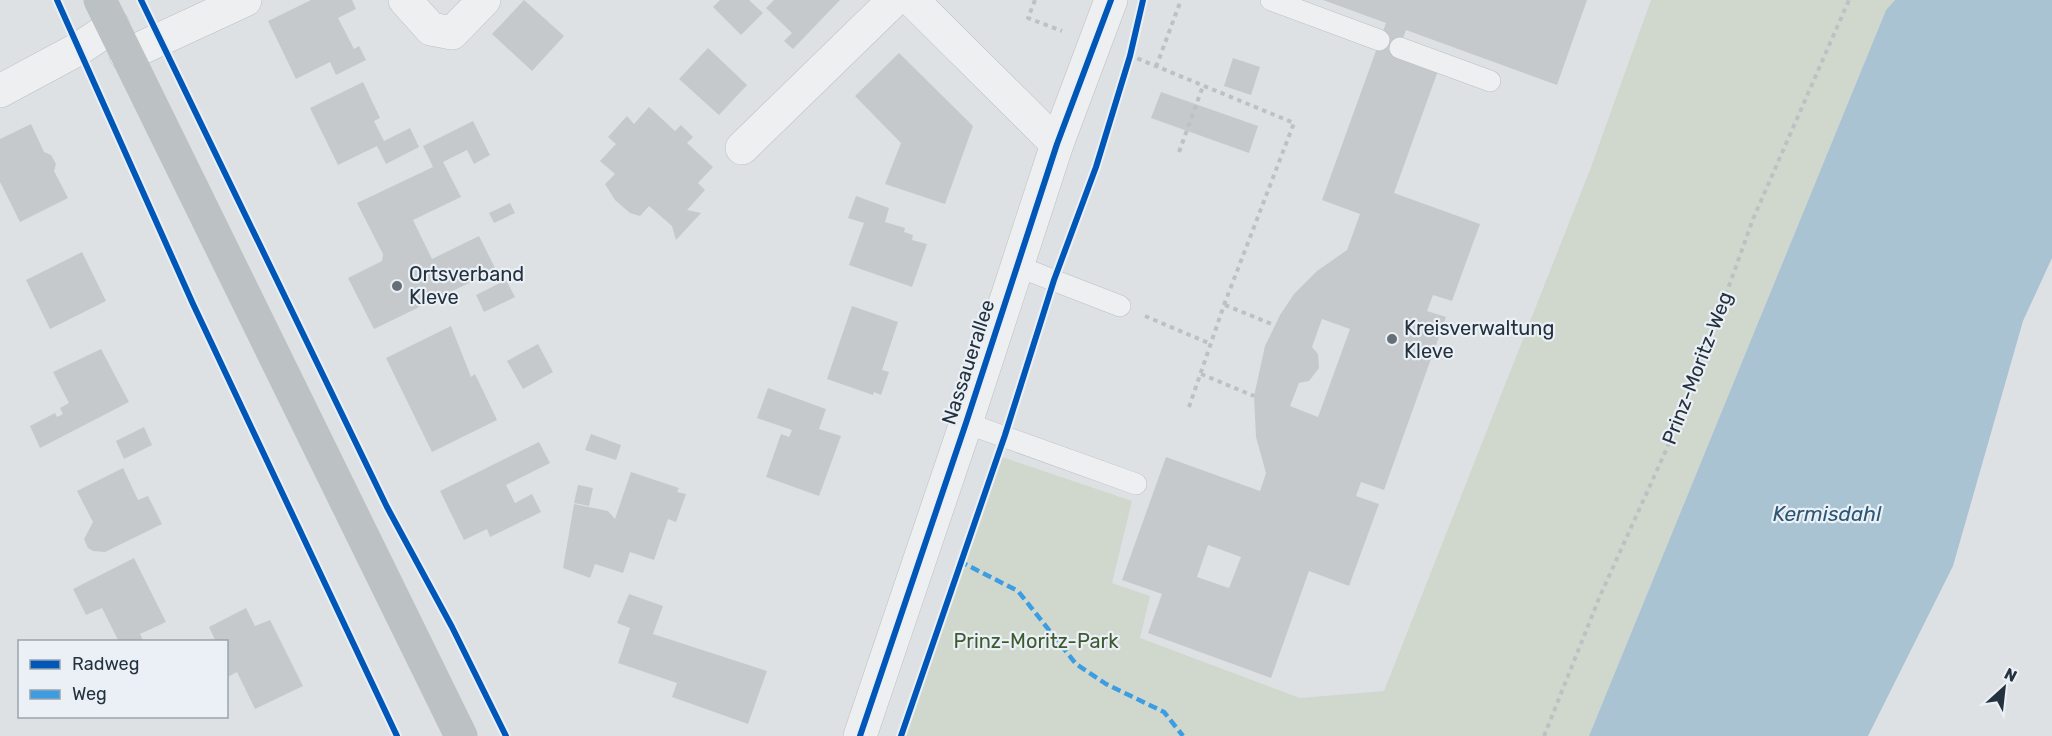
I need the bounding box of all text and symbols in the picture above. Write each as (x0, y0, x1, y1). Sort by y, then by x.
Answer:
place label: Ortsverband Kleve (409, 262, 524, 309)
marker: Ortsverband Kleve (390, 279, 404, 293)
street label: Prinz-Moritz-Weg (1657, 288, 1737, 448)
street label: Nassauerallee (936, 296, 1000, 428)
place label: Kreisverwaltung Kleve (1404, 316, 1554, 363)
marker: Kreisverwaltung Kleve (1385, 332, 1399, 346)
water label: Kermisdahl (1773, 501, 1882, 526)
park label: Prinz-Moritz-Park (953, 629, 1119, 653)
legend (18, 640, 228, 718)
text: Radweg (72, 653, 139, 675)
north arrow (1974, 658, 2034, 718)
text: N (2001, 664, 2020, 686)
text: Weg (72, 683, 107, 705)

